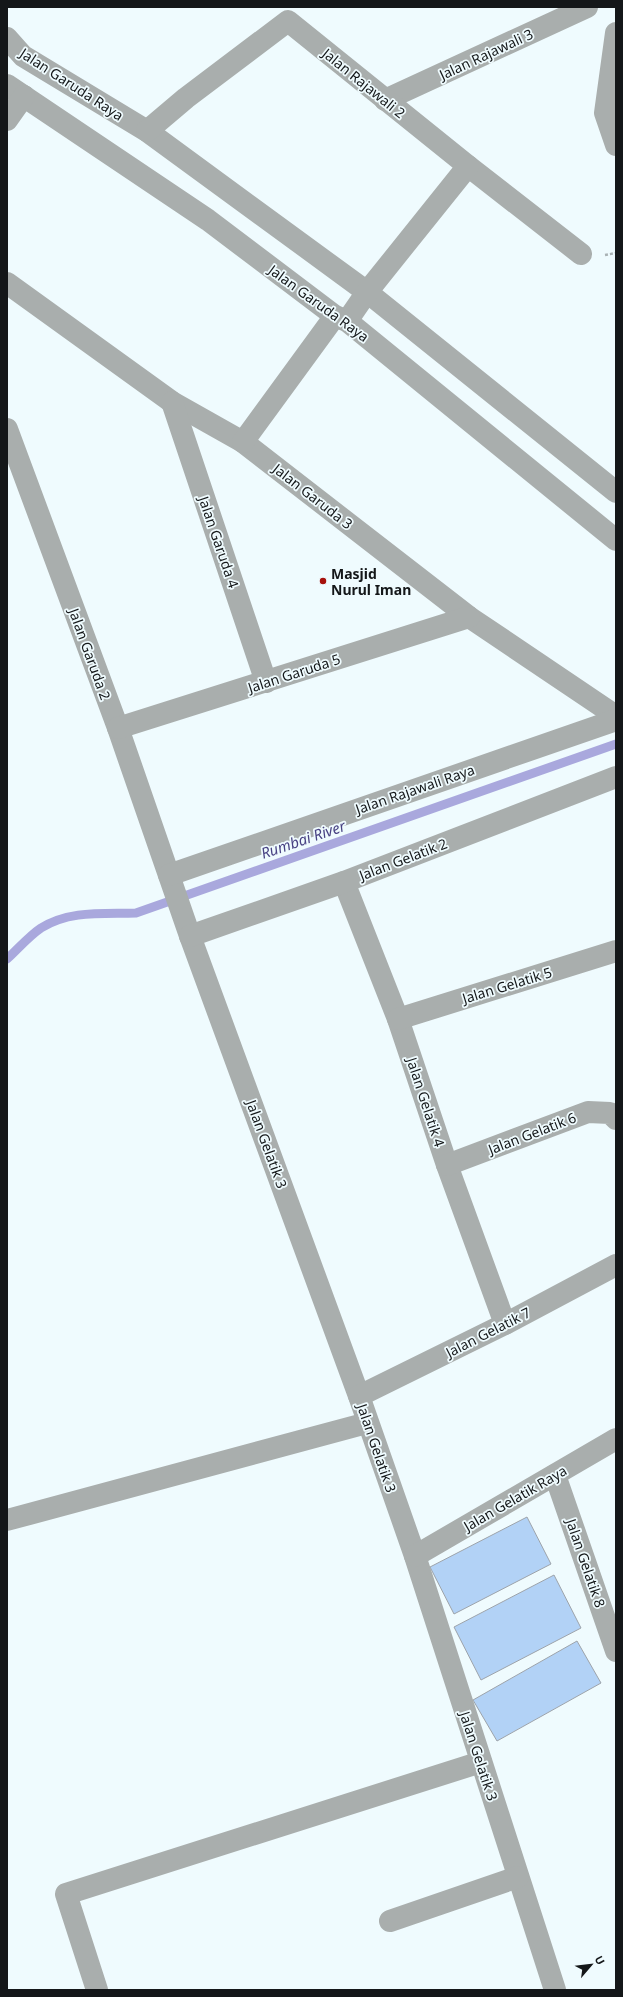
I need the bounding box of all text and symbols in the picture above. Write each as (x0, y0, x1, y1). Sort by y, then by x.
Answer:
street label: Jalan Rajawali 3 (434, 24, 536, 85)
street label: Jalan Garuda Raya (15, 42, 127, 125)
street label: Jalan Rajawali 2 (317, 43, 409, 122)
street label: Jalan Garuda Raya (263, 259, 373, 346)
street label: Jalan Garuda 3 (268, 458, 357, 533)
street label: Jalan Garuda 4 (194, 492, 244, 590)
place label: Masjid Nurul Iman (331, 564, 411, 599)
marker: Masjid Nurul Iman (318, 576, 328, 586)
street label: Jalan Garuda 2 (64, 604, 115, 702)
street label: Jalan Garuda 5 (243, 649, 343, 697)
street label: Jalan Rajawali Raya (351, 760, 477, 819)
water label: Rumbai River (258, 815, 349, 863)
street label: Jalan Gelatik 2 (354, 834, 450, 885)
street label: Jalan Gelatik 5 (458, 962, 554, 1008)
street label: Jalan Gelatik 4 (402, 1053, 449, 1149)
street label: Jalan Gelatik 3 (242, 1095, 292, 1191)
street label: Jalan Gelatik 6 (483, 1108, 579, 1159)
street label: Jalan Gelatik 7 (441, 1302, 534, 1362)
street label: Jalan Gelatik 3 (352, 1399, 401, 1495)
street label: Jalan Gelatik Raya (458, 1461, 570, 1536)
street label: Jalan Gelatik 8 (561, 1514, 610, 1610)
street label: Jalan Gelatik 3 (455, 1707, 502, 1803)
north arrow (571, 1945, 611, 1985)
text: U (592, 1953, 609, 1967)

